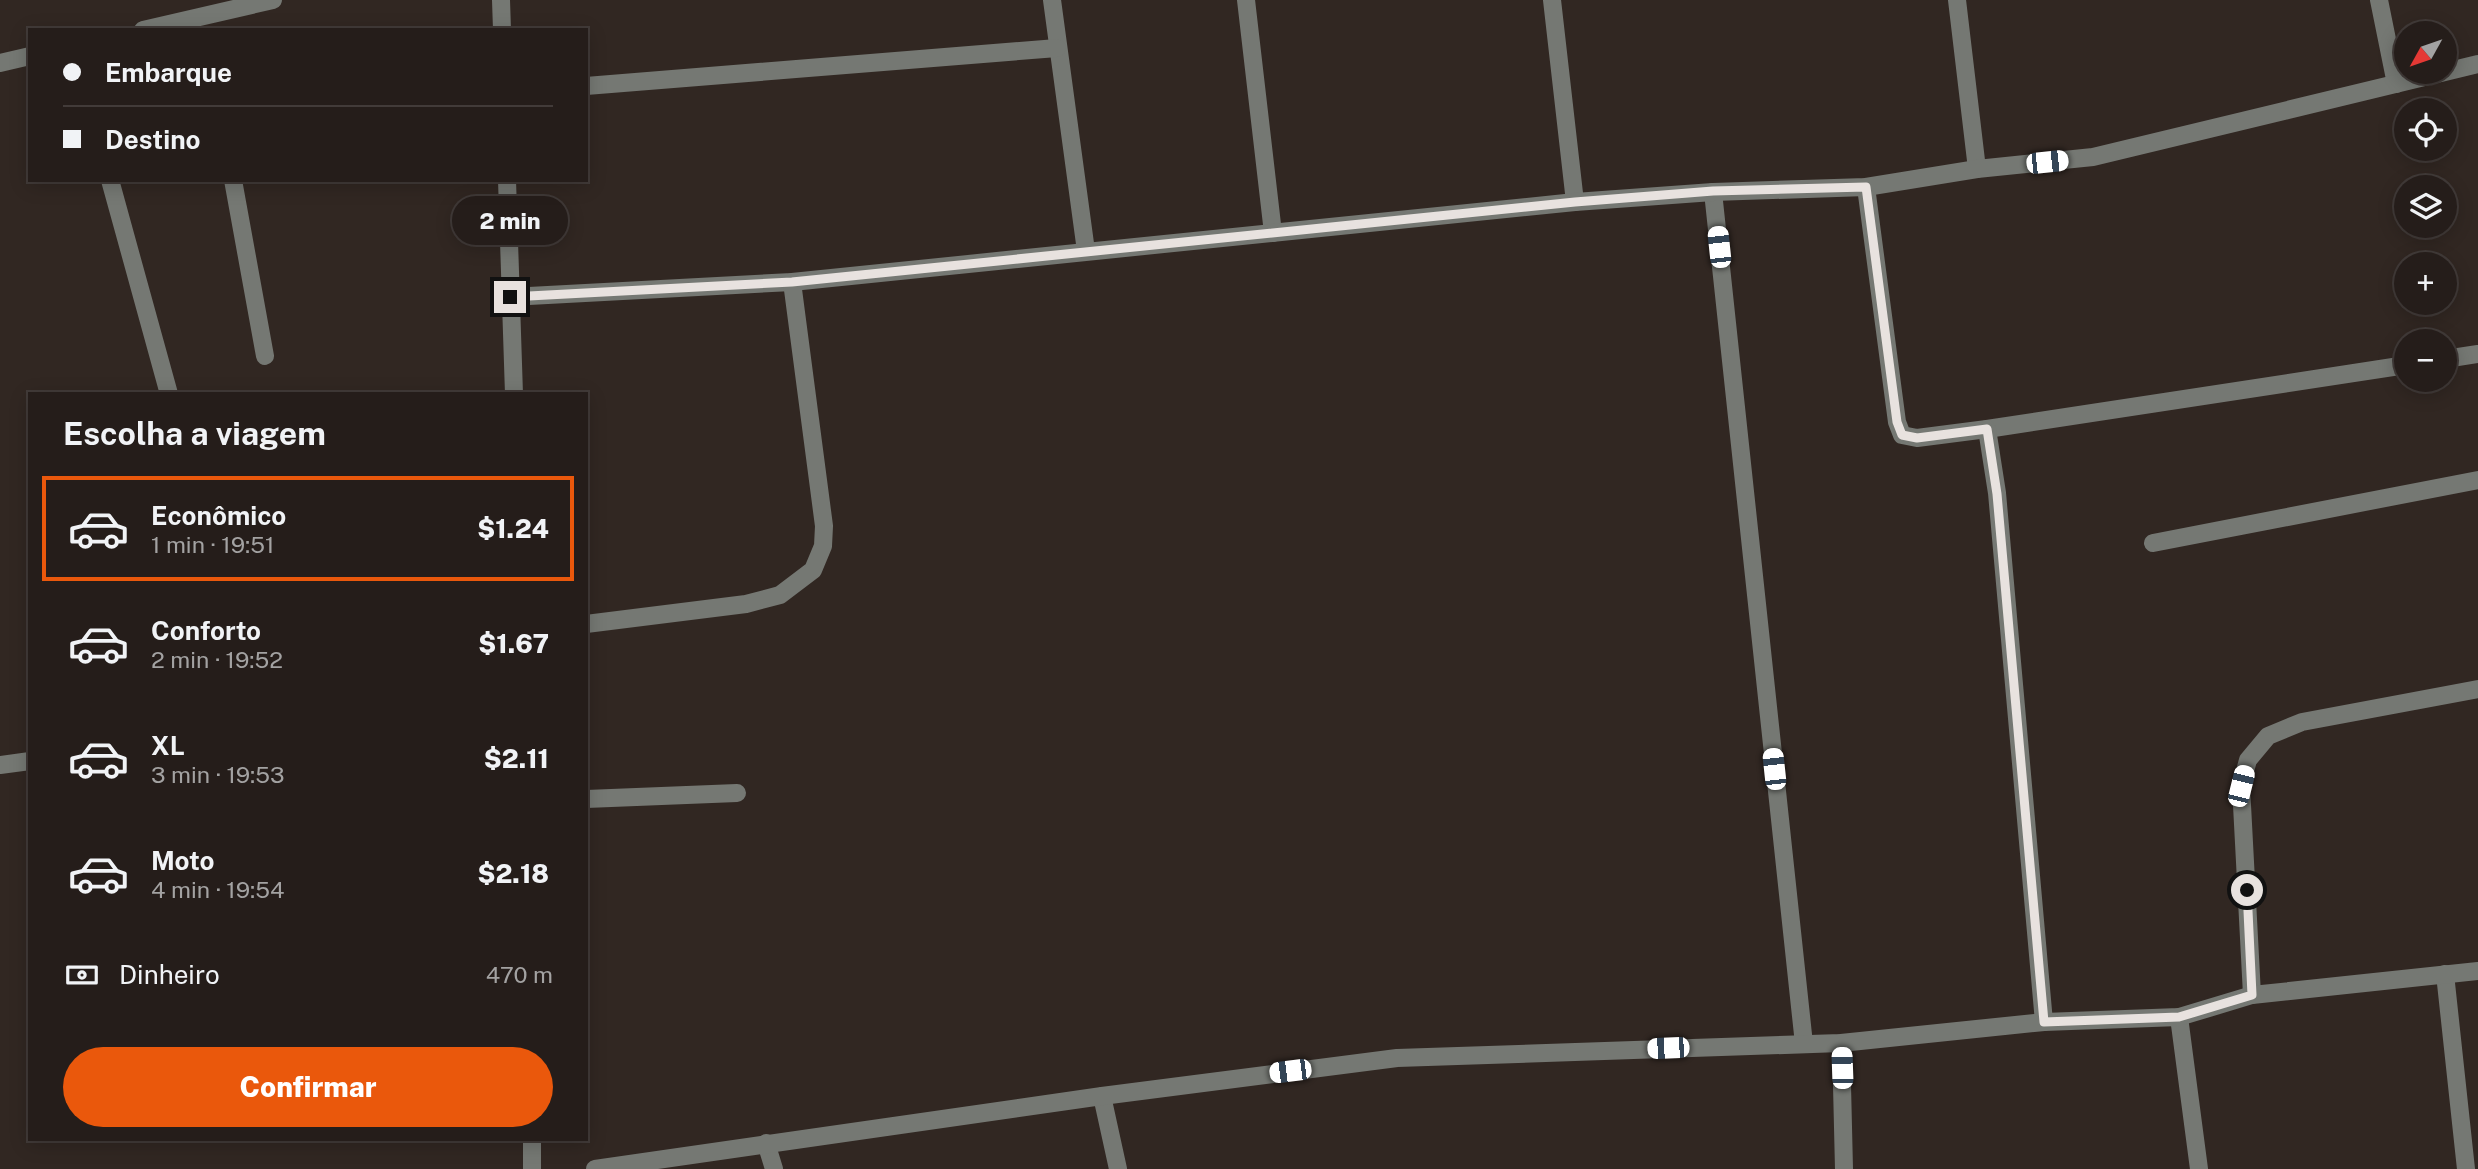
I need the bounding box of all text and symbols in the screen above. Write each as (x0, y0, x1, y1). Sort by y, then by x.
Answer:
north arrow (2394, 21, 2457, 84)
map controls (2394, 21, 2457, 392)
text: Embarque (105, 57, 232, 88)
button: locate (2394, 98, 2457, 161)
text: Destino (105, 124, 201, 155)
car (2026, 149, 2069, 175)
button: layers (2394, 175, 2457, 238)
callout: 2 min (452, 196, 568, 244)
text: 2 min (479, 207, 541, 234)
car (1707, 225, 1732, 269)
button: + (2394, 252, 2457, 315)
route end (494, 281, 526, 313)
button: − (2394, 329, 2457, 392)
text: Escolha a viagem (63, 415, 326, 452)
icon: car (67, 497, 130, 560)
text: Econômico (151, 500, 286, 531)
text: $1.24 (477, 513, 549, 544)
text: 1 min · 19:51 (151, 531, 274, 558)
icon: car (67, 612, 130, 675)
text: Conforto (151, 615, 261, 646)
text: $1.67 (478, 628, 549, 659)
text: 2 min · 19:52 (151, 646, 283, 673)
icon: car (67, 727, 130, 790)
text: XL (151, 730, 185, 761)
text: $2.11 (484, 743, 549, 774)
car (1762, 747, 1787, 791)
text: 3 min · 19:53 (151, 761, 285, 788)
car (2226, 763, 2257, 809)
icon: car (67, 842, 130, 905)
text: Moto (151, 845, 214, 876)
text: $2.18 (477, 858, 549, 889)
route start (2231, 874, 2263, 906)
text: 4 min · 19:54 (151, 876, 284, 903)
icon: cash (63, 956, 101, 994)
text: Dinheiro (119, 959, 220, 990)
text: 470 m (486, 961, 553, 988)
car (1647, 1037, 1690, 1059)
button: Confirmar (63, 1047, 553, 1127)
car (1831, 1047, 1854, 1089)
car (1268, 1058, 1313, 1084)

